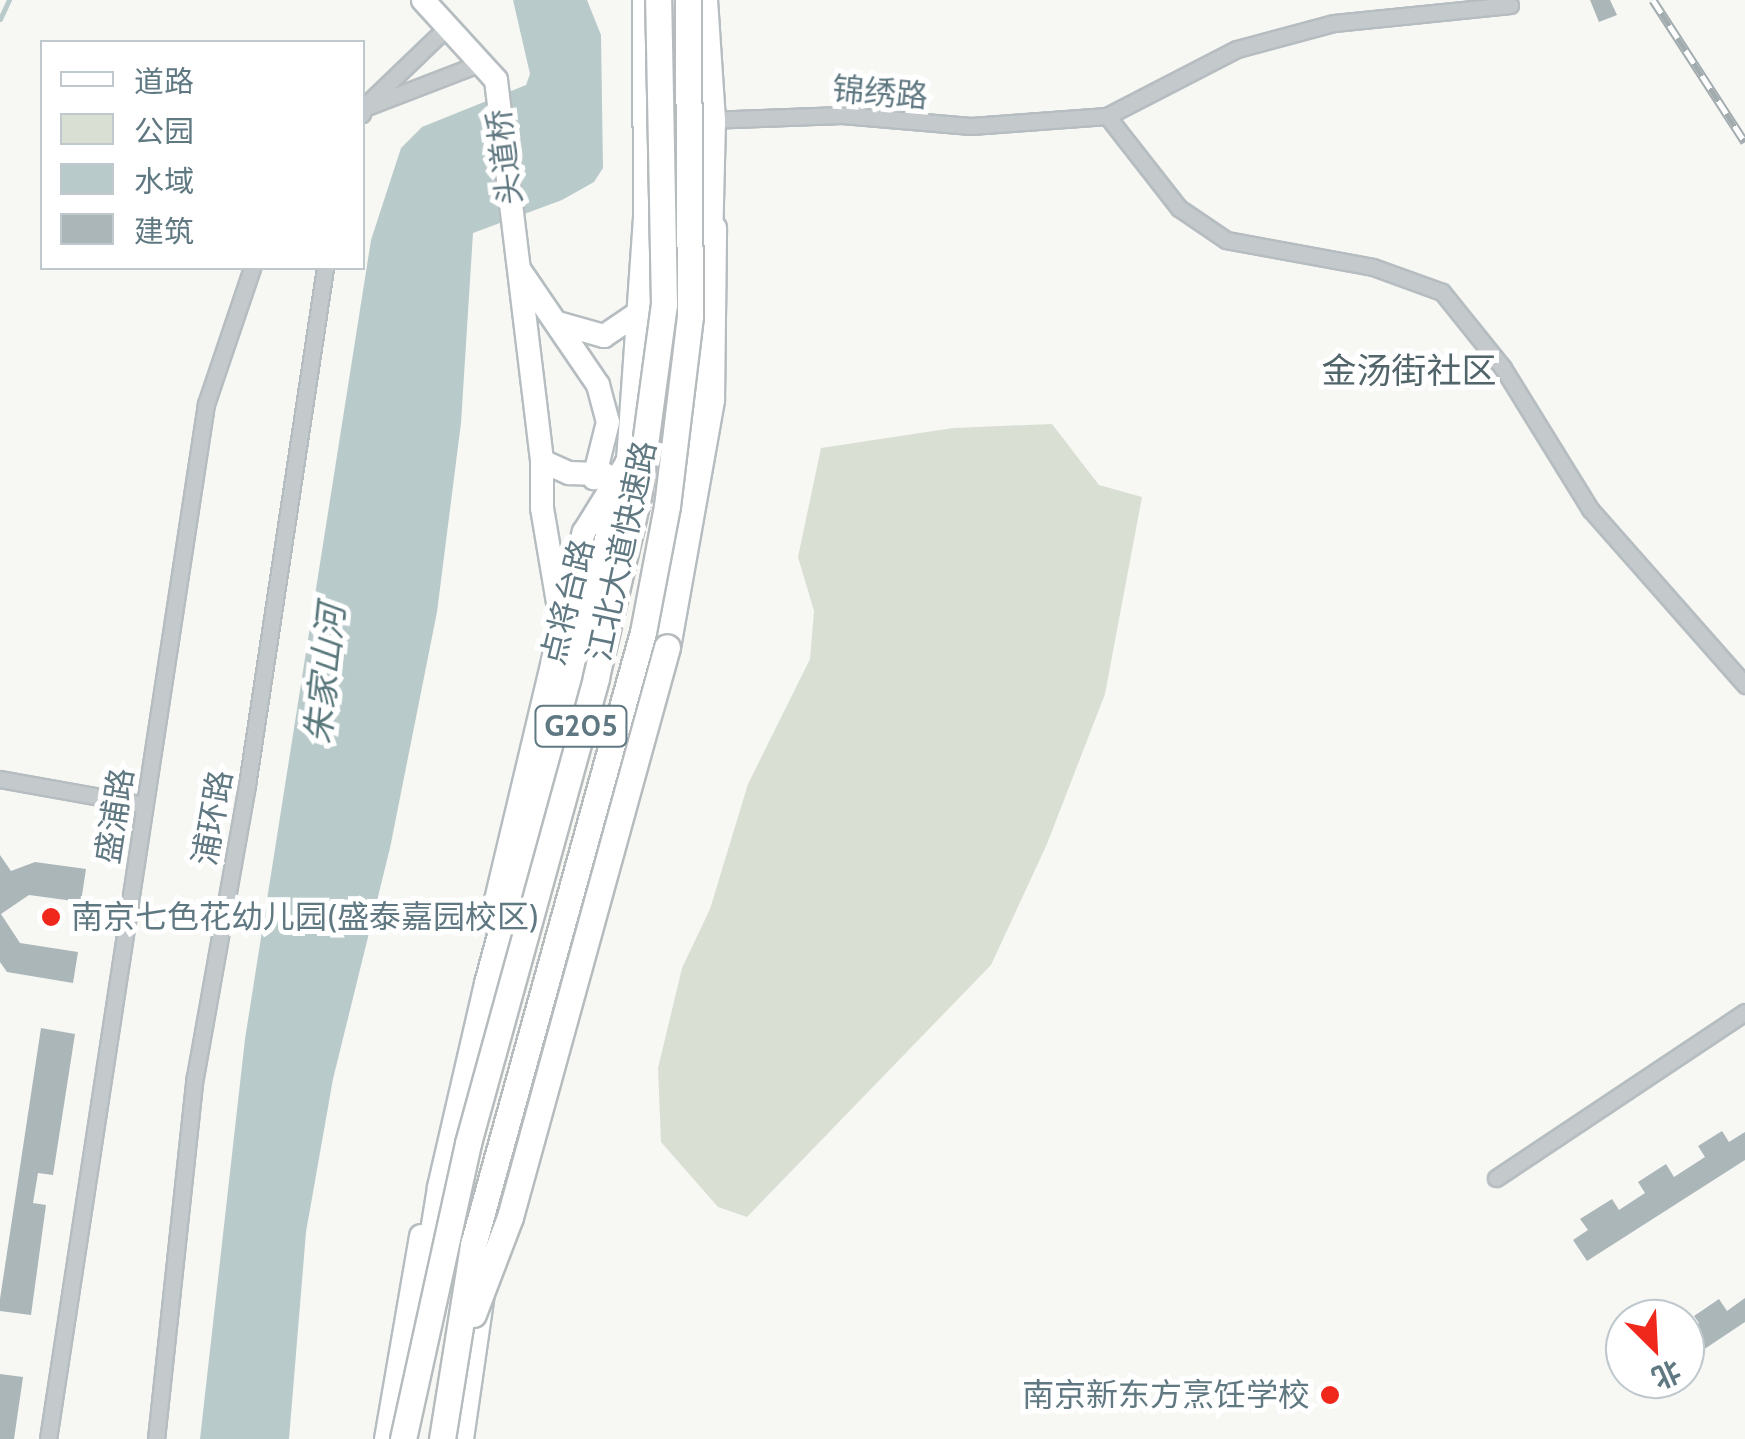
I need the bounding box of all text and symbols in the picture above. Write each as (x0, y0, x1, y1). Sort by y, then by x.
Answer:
legend (40, 40, 365, 270)
text: 道路 (134, 63, 194, 100)
street label: 锦绣路 (831, 70, 929, 116)
street label: 头道桥 (480, 107, 530, 207)
text: 公园 (134, 113, 194, 150)
text: 水域 (134, 163, 194, 200)
text: 建筑 (134, 213, 194, 250)
district label: 金汤街社区 (1322, 350, 1496, 392)
street label: 江北大道快速路 (580, 437, 664, 665)
street label: 点将台路 (534, 535, 602, 669)
water label: 朱家山河 (297, 602, 353, 746)
road number: G205 (534, 701, 628, 751)
street label: 盛浦路 (89, 766, 141, 866)
street label: 浦环路 (186, 767, 240, 869)
place label: 南京七色花幼儿园(盛泰嘉园校区) (71, 898, 539, 936)
marker: 南京七色花幼儿园(盛泰嘉园校区) (40, 906, 62, 928)
north arrow (1605, 1299, 1705, 1399)
text: 北 (1647, 1353, 1686, 1396)
place label: 南京新东方烹饪学校 (1022, 1376, 1310, 1414)
marker: 南京新东方烹饪学校 (1319, 1384, 1341, 1406)

